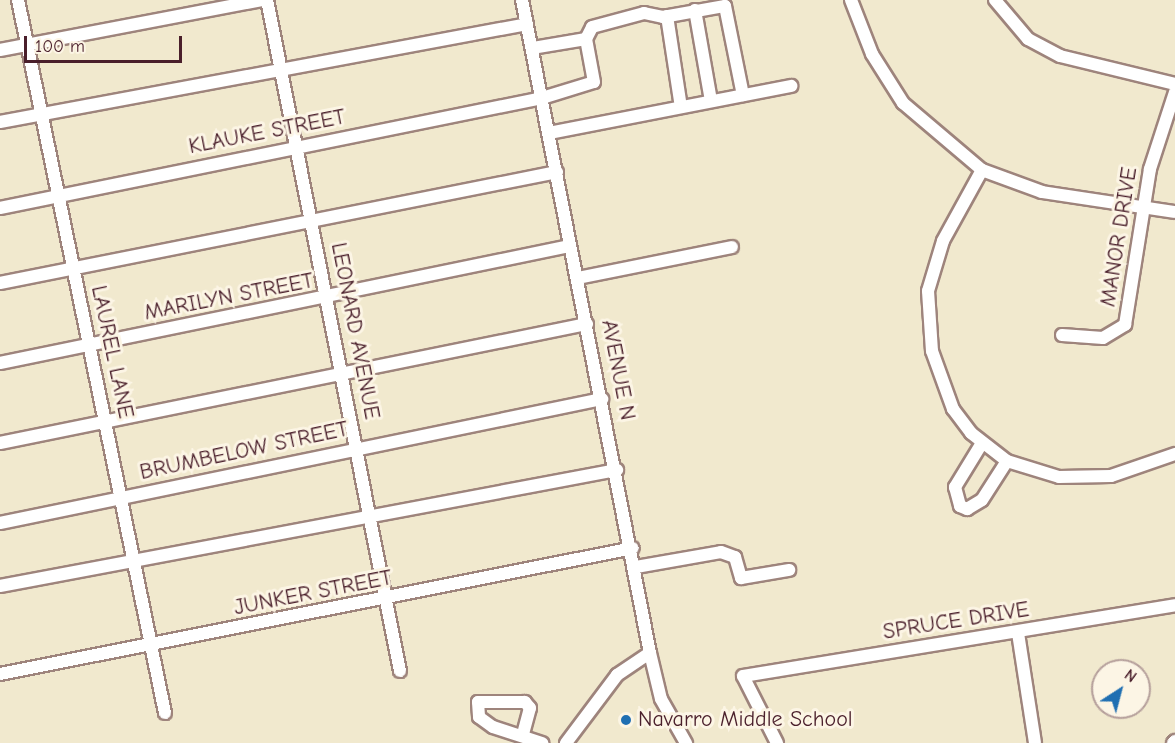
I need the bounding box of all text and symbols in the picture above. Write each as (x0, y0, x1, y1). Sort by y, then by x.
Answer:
scale bar (27, 24, 184, 62)
text: 100 m (35, 36, 85, 57)
street label: KLAUKE STREET (186, 104, 348, 160)
street label: MANOR DRIVE (1095, 165, 1143, 309)
street label: LEONARD AVENUE (325, 240, 385, 422)
street label: MARILYN STREET (142, 268, 316, 326)
street label: LAUREL LANE (85, 283, 139, 421)
street label: AVENUE N (595, 318, 641, 422)
street label: BRUMBELOW STREET (137, 416, 351, 486)
street label: JUNKER STREET (232, 565, 394, 621)
street label: SPRUCE DRIVE (881, 596, 1031, 646)
north arrow (1091, 659, 1151, 719)
text: N (1121, 666, 1140, 686)
place label: Navarro Middle School (638, 707, 853, 733)
marker: Navarro Middle School (619, 713, 633, 727)

